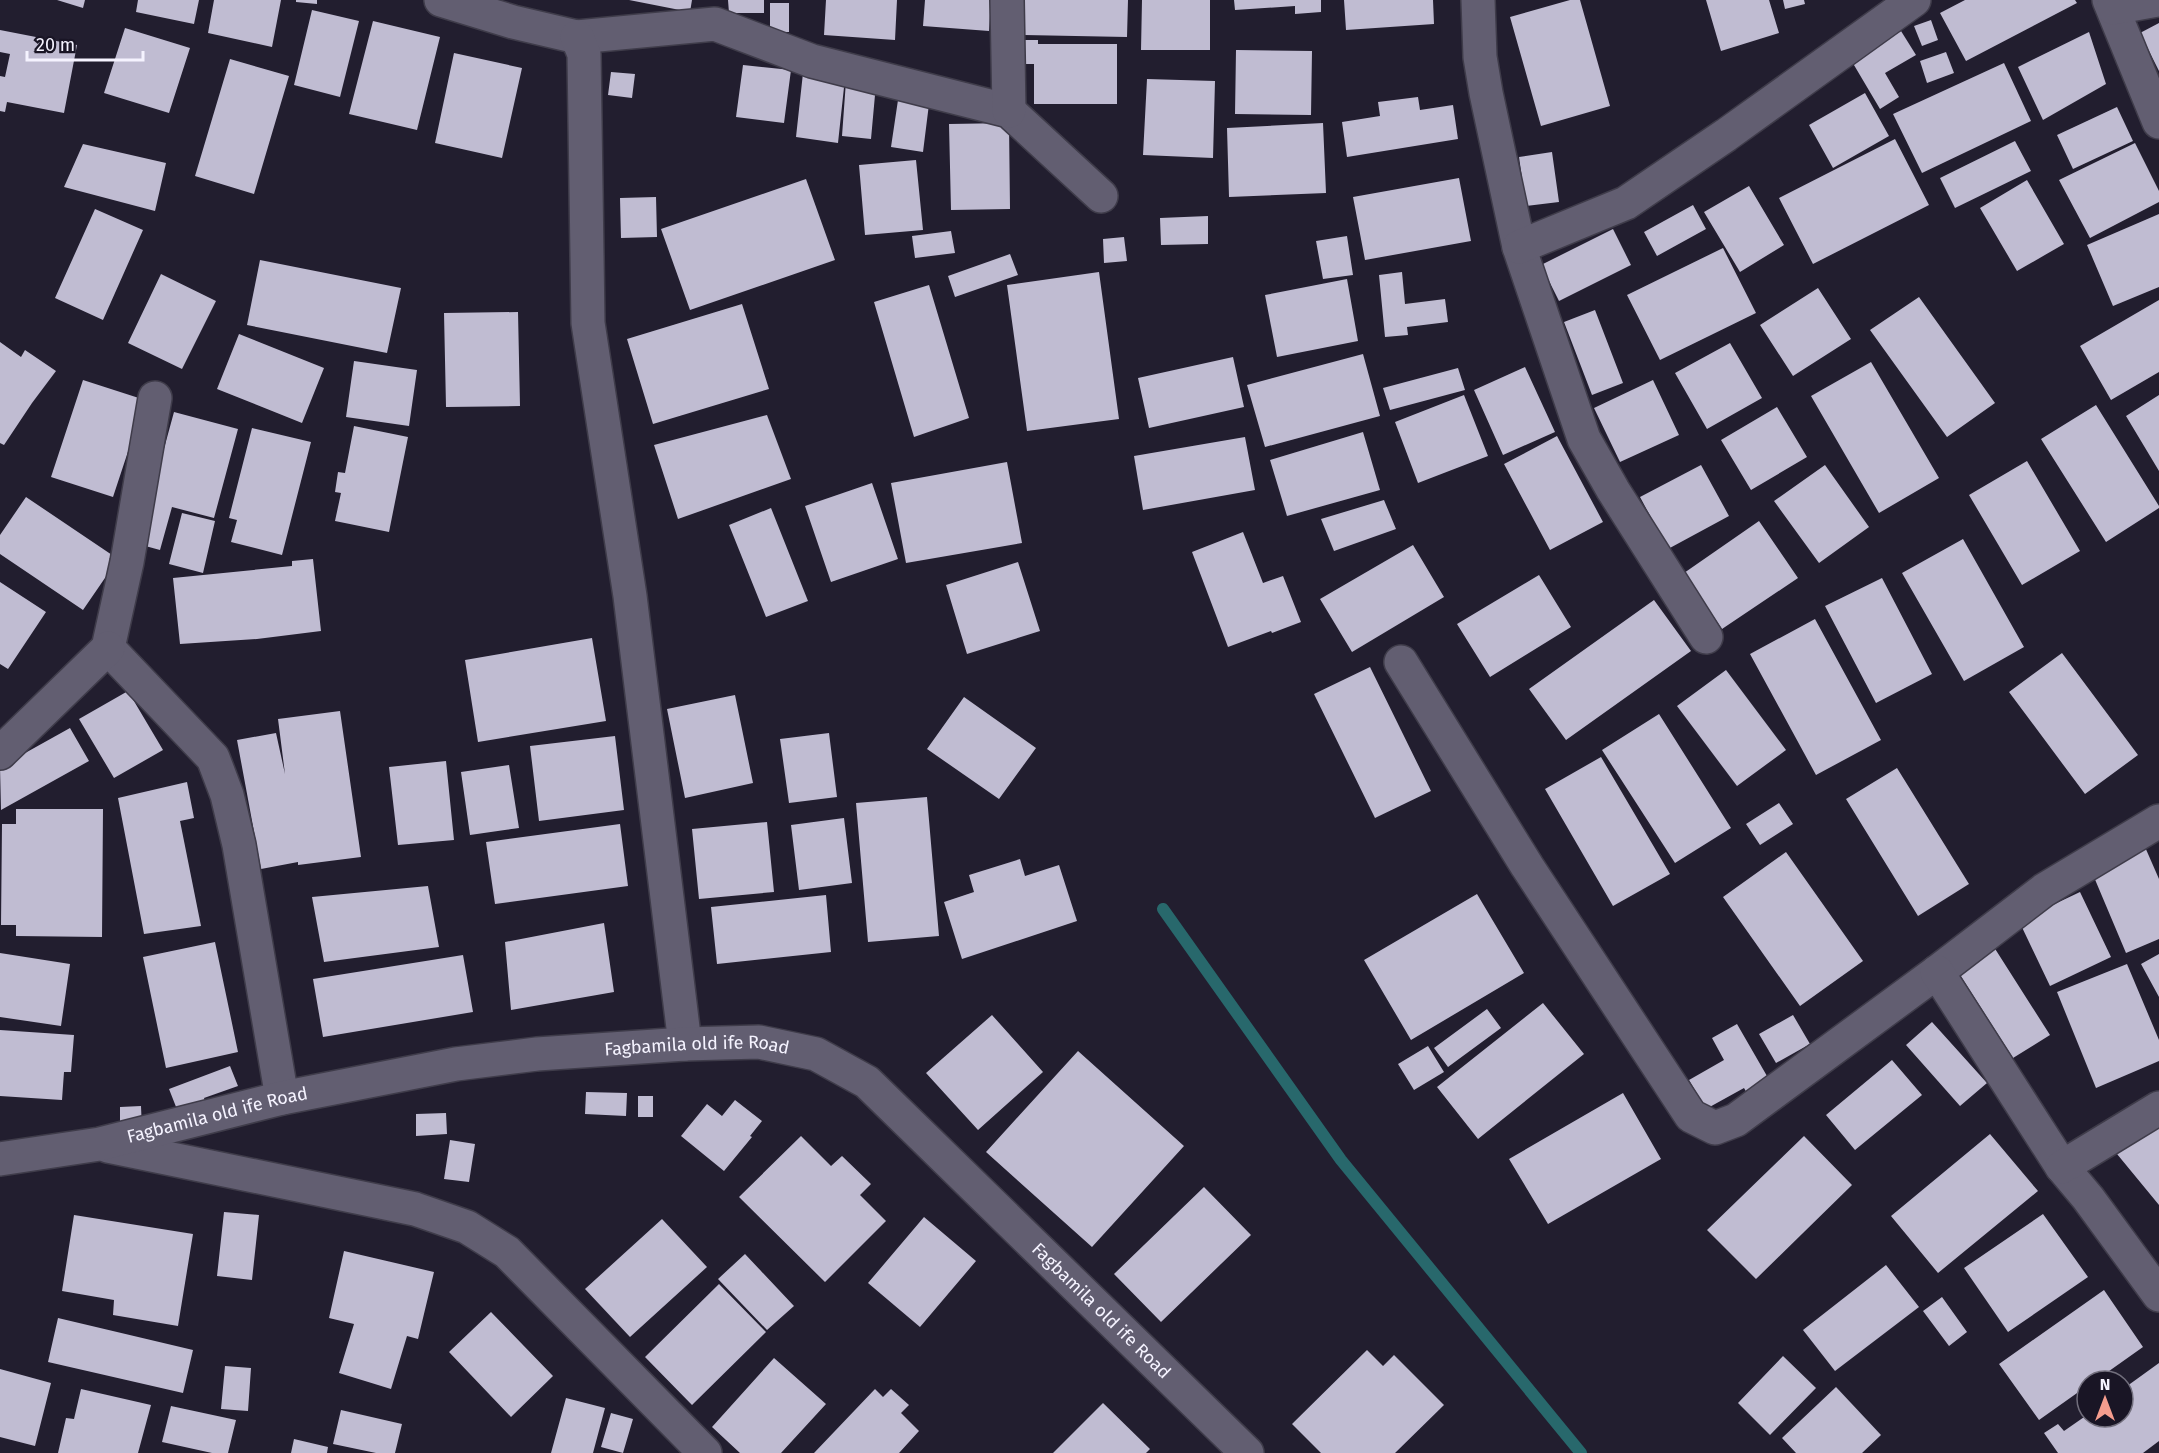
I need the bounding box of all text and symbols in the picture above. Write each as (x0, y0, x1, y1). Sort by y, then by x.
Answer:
scale bar (27, 24, 142, 62)
text: 20 m (36, 34, 75, 56)
street label: Fagbamila old ife Road (604, 1031, 791, 1060)
street label: Fagbamila old ife Road (124, 1082, 310, 1148)
street label: Fagbamila old ife Road (1027, 1238, 1175, 1383)
north arrow (2075, 1369, 2135, 1429)
text: N (2100, 1375, 2110, 1394)

